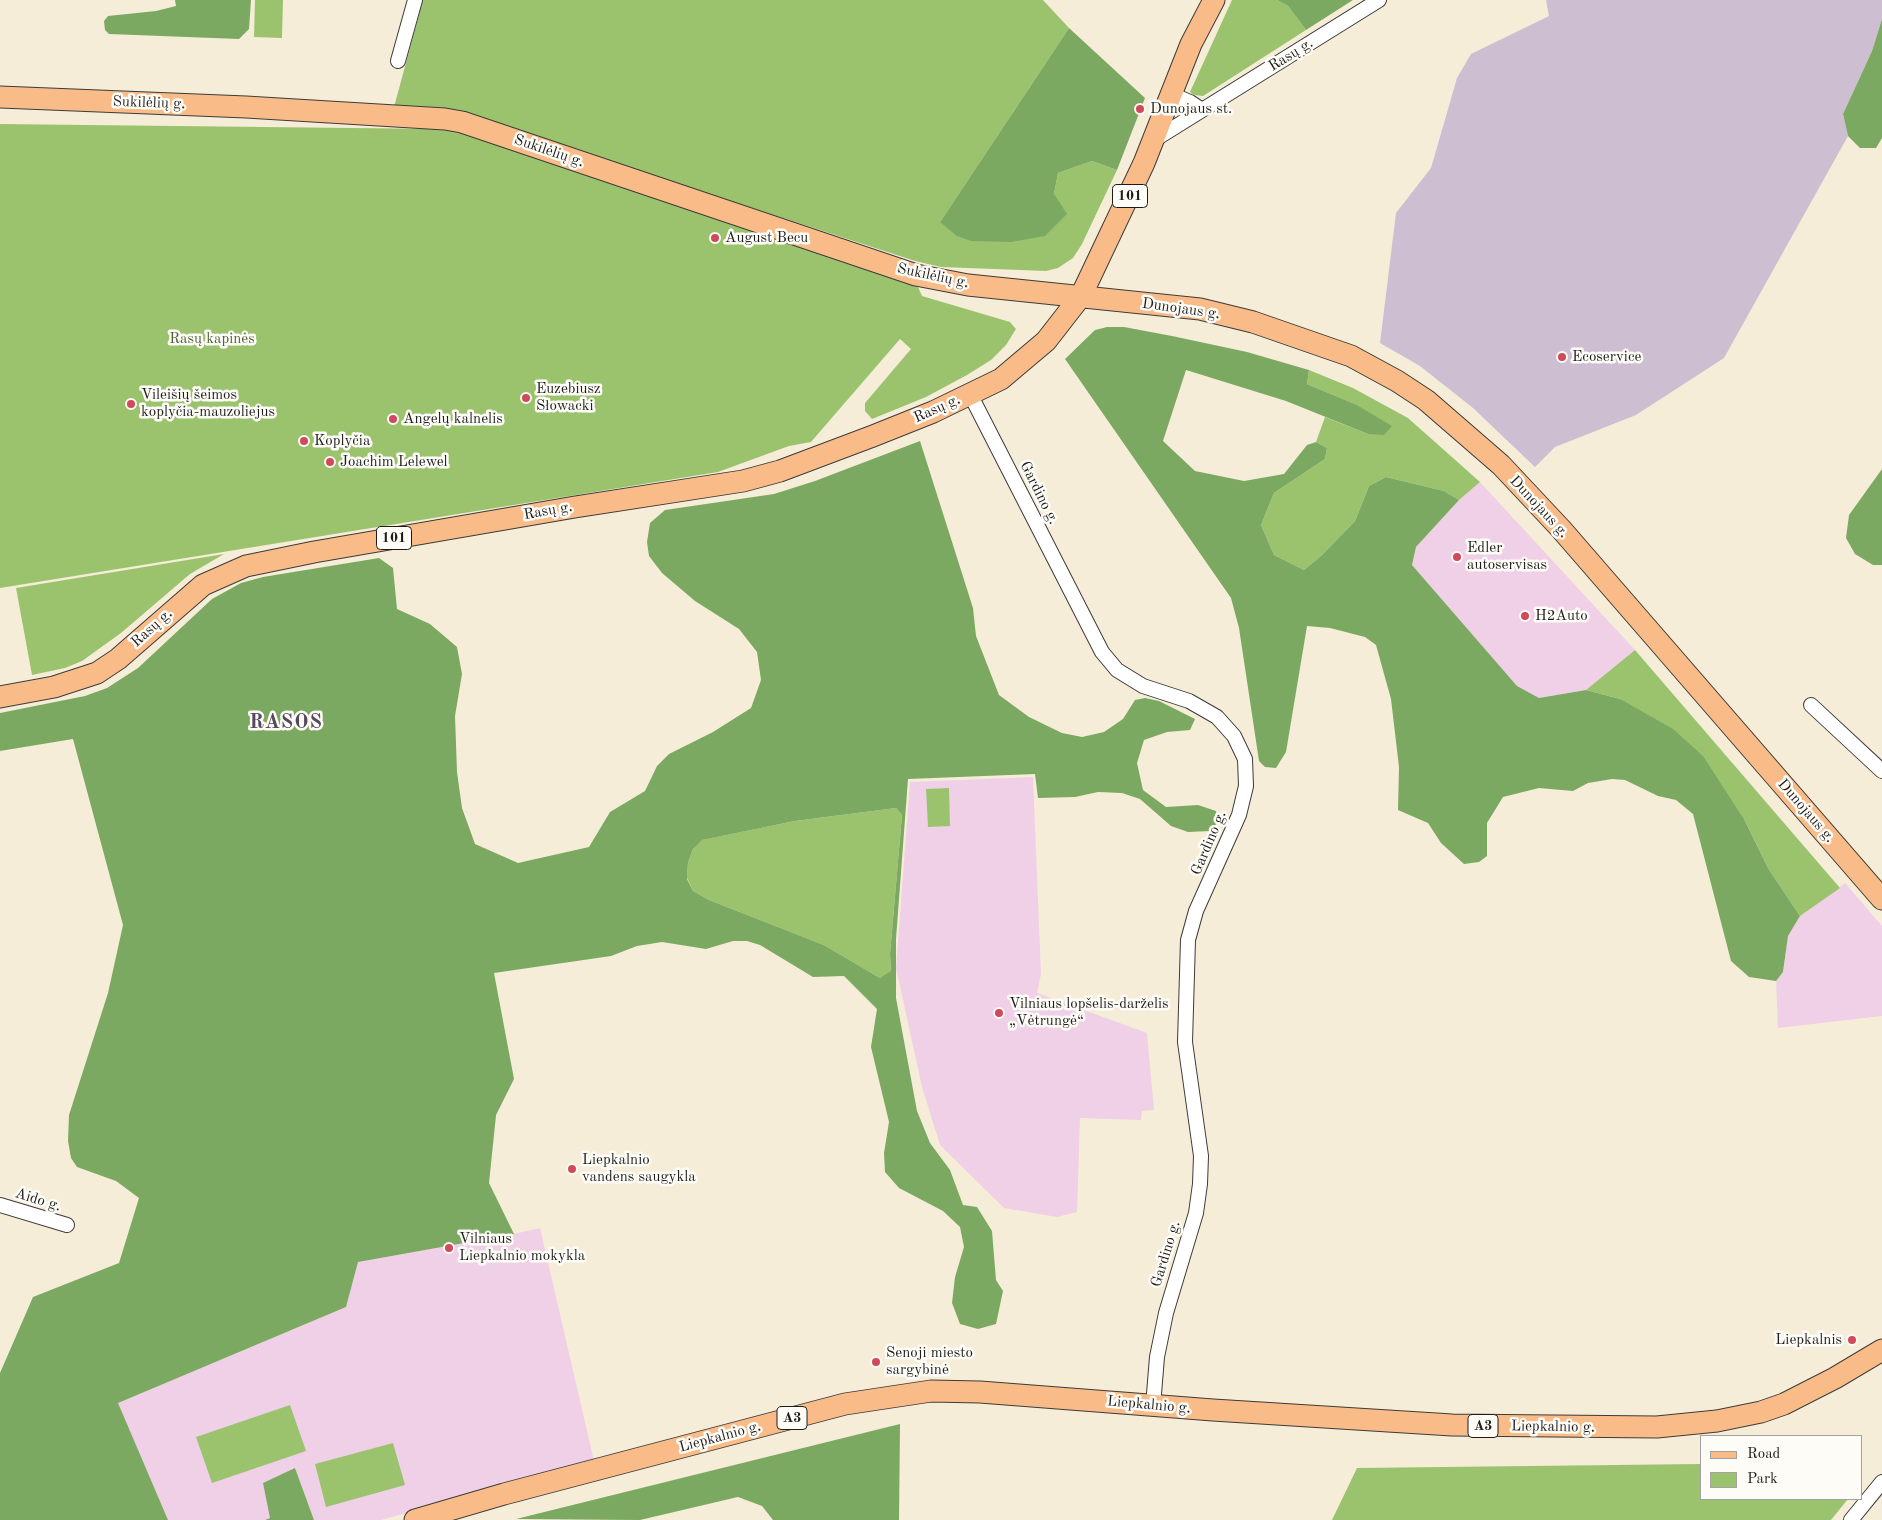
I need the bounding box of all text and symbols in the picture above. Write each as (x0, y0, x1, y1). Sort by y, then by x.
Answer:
street label: Rasų g. (1265, 34, 1317, 76)
street label: Sukilėlių g. (112, 93, 186, 113)
place label: Dunojaus st. (1150, 100, 1232, 118)
marker: Dunojaus st. (1134, 103, 1146, 115)
street label: Sukilėlių g. (512, 131, 586, 171)
road number: 101 (1112, 185, 1148, 208)
place label: August Becu (725, 229, 808, 247)
marker: August Becu (709, 232, 721, 244)
street label: Sukilėlių g. (896, 260, 970, 292)
street label: Dunojaus g. (1141, 295, 1221, 323)
park label: Rasų kapinės (169, 330, 255, 348)
place label: Ecoservice (1572, 348, 1641, 366)
marker: Ecoservice (1556, 351, 1568, 363)
place label: Euzebiusz Słowacki (536, 380, 601, 415)
place label: Vileišių šeimos koplyčia-mauzoliejus (141, 386, 275, 421)
street label: Rasų g. (911, 391, 963, 427)
marker: Euzebiusz Słowacki (520, 392, 532, 404)
marker: Vileišių šeimos koplyčia-mauzoliejus (125, 398, 137, 410)
place label: Angelų kalnelis (403, 410, 503, 428)
marker: Angelų kalnelis (387, 413, 399, 425)
place label: Koplyčia (314, 432, 370, 450)
marker: Koplyčia (298, 435, 310, 447)
place label: Joachim Lelewel (340, 453, 448, 471)
marker: Joachim Lelewel (324, 456, 336, 468)
street label: Gardino g. (1015, 458, 1063, 528)
street label: Dunojaus g. (1506, 472, 1572, 542)
street label: Rasų g. (522, 498, 574, 524)
road number: 101 (376, 526, 412, 550)
place label: Edler autoservisas (1467, 539, 1547, 574)
marker: Edler autoservisas (1451, 551, 1463, 563)
street label: Rasų g. (128, 605, 176, 651)
place label: H2Auto (1535, 607, 1588, 625)
marker: H2Auto (1519, 610, 1531, 622)
district label: RASOS (249, 711, 323, 735)
street label: Dunojaus g. (1773, 775, 1839, 847)
street label: Gardino g. (1187, 808, 1231, 878)
place label: Vilniaus lopšelis-darželis „Vėtrungė“ (1009, 995, 1169, 1030)
marker: Vilniaus lopšelis-darželis „Vėtrungė“ (993, 1007, 1005, 1019)
place label: Liepkalnio vandens saugykla (582, 1151, 696, 1186)
marker: Liepkalnio vandens saugykla (566, 1163, 578, 1175)
street label: Aido g. (13, 1184, 63, 1216)
street label: Gardino g. (1147, 1219, 1185, 1289)
place label: Vilniaus Liepkalnio mokykla (459, 1230, 585, 1265)
marker: Vilniaus Liepkalnio mokykla (443, 1242, 455, 1254)
place label: Liepkalnis (1775, 1331, 1842, 1349)
marker: Liepkalnis (1846, 1334, 1858, 1346)
place label: Senoji miesto sargybinė (886, 1344, 973, 1379)
marker: Senoji miesto sargybinė (870, 1356, 882, 1368)
street label: Liepkalnio g. (1106, 1392, 1192, 1418)
road number: A3 (777, 1406, 807, 1430)
road number: A3 (1468, 1414, 1498, 1438)
street label: Liepkalnio g. (677, 1417, 763, 1457)
street label: Liepkalnio g. (1511, 1417, 1595, 1437)
legend (1700, 1435, 1862, 1500)
text: Road (1747, 1447, 1780, 1462)
text: Park (1747, 1472, 1778, 1487)

